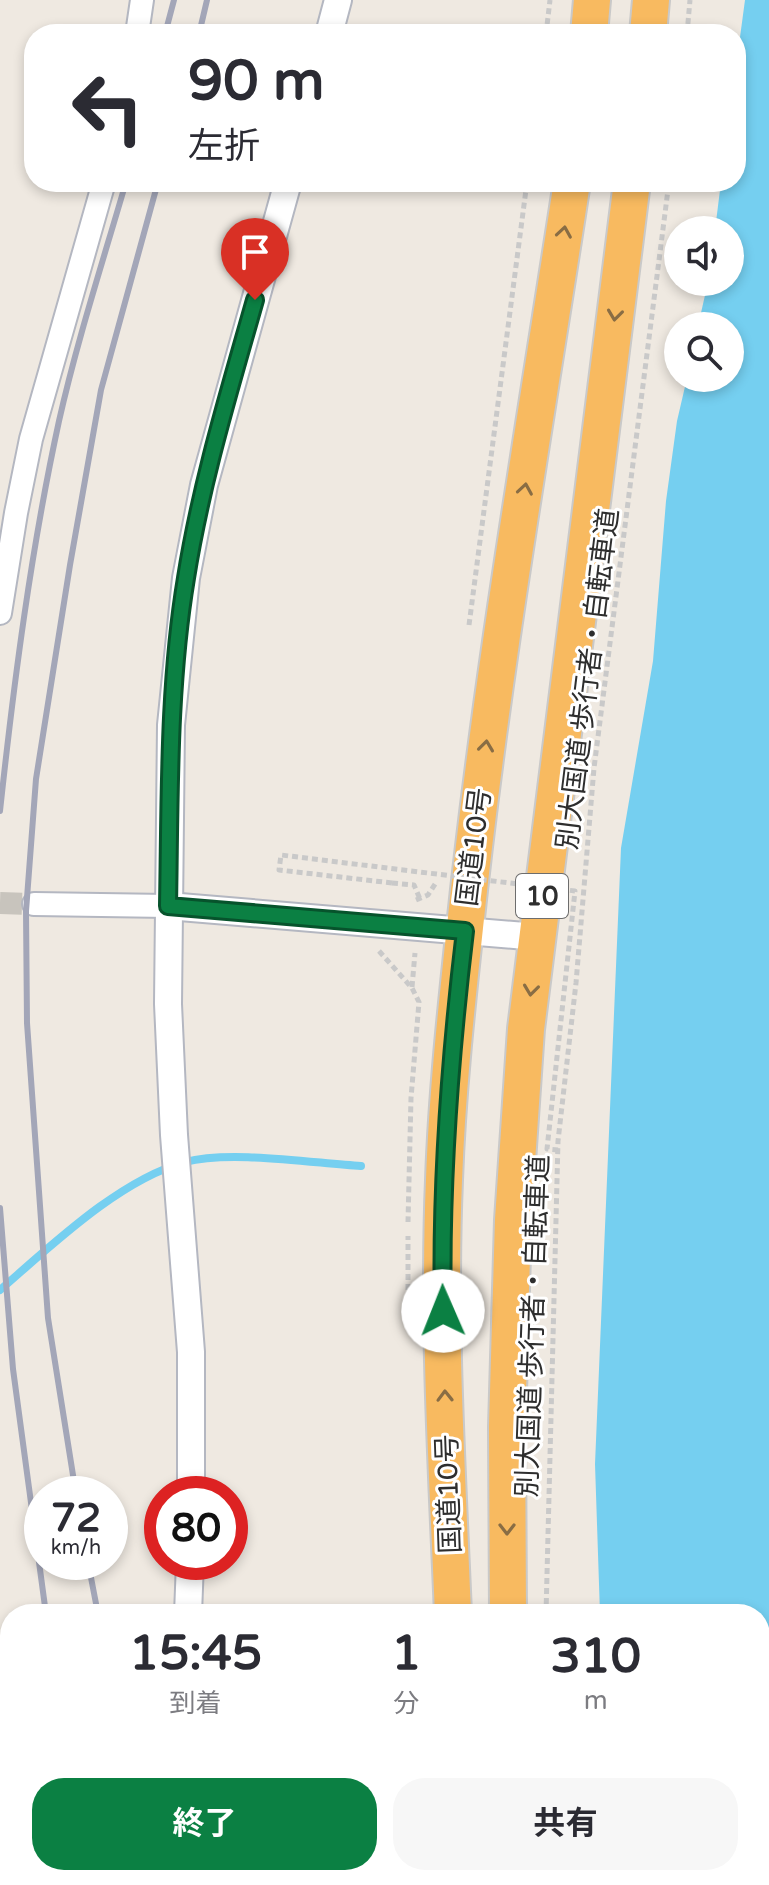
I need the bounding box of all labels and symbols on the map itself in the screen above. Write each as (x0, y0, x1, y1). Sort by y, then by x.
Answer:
pin (221, 218, 289, 300)
one-way arrow (555, 225, 572, 239)
one-way arrow (607, 309, 624, 322)
one-way arrow (515, 482, 532, 496)
street label: 別大国道 歩行者・自転車道 (550, 507, 626, 851)
one-way arrow (477, 740, 494, 753)
street label: 国道10号 (450, 786, 498, 908)
road number: 10 (516, 874, 568, 918)
one-way arrow (522, 984, 539, 997)
street label: 別大国道 歩行者・自転車道 (510, 1154, 556, 1498)
position arrow (401, 1269, 485, 1353)
one-way arrow (437, 1389, 454, 1402)
street label: 国道10号 (430, 1434, 468, 1554)
speed limit sign: 80 (144, 1476, 248, 1580)
one-way arrow (498, 1523, 515, 1536)

